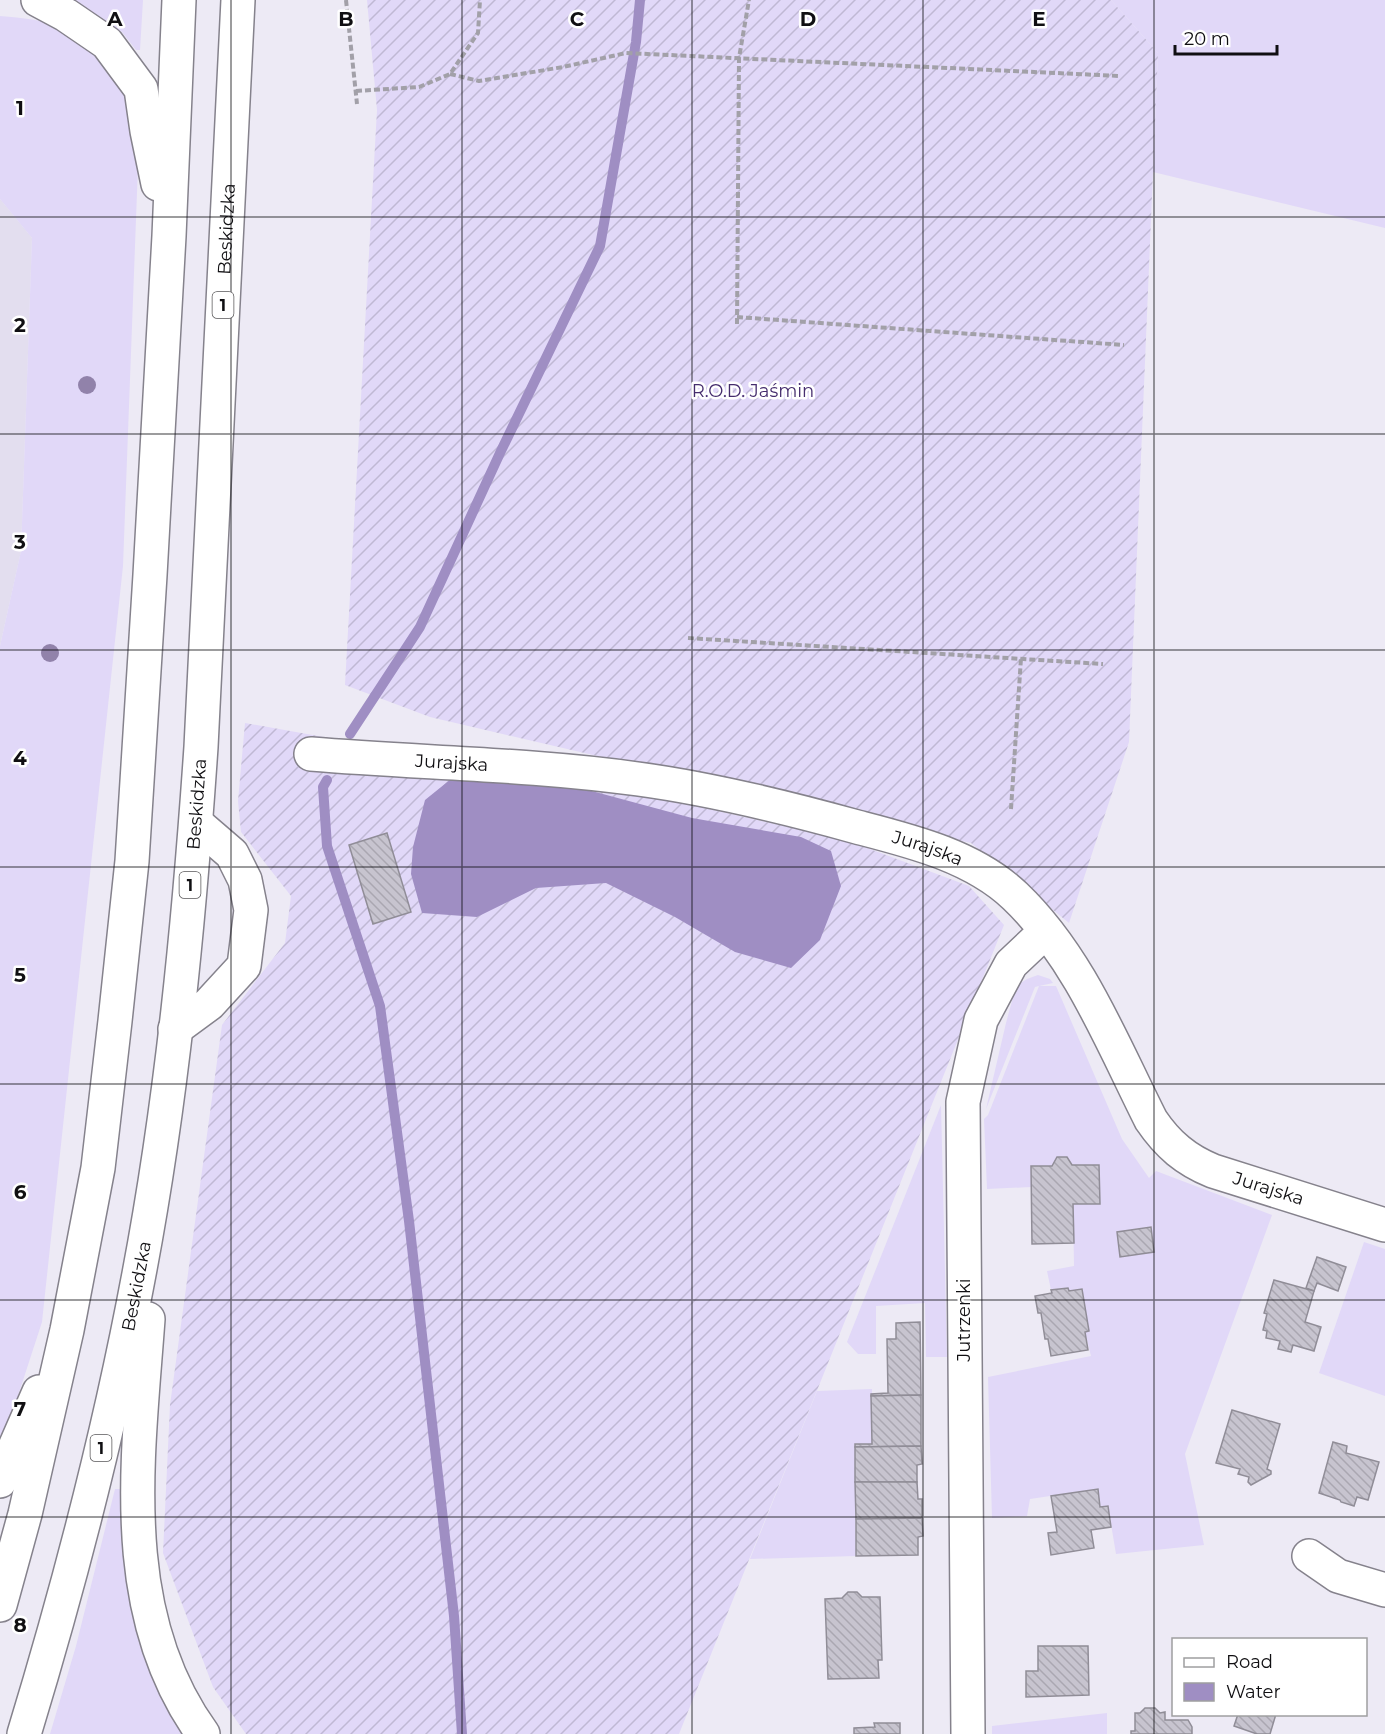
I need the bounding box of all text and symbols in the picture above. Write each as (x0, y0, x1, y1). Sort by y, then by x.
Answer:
text: A (106, 7, 123, 31)
text: B (338, 7, 354, 31)
text: C (570, 7, 585, 31)
text: D (800, 7, 816, 31)
text: E (1032, 7, 1046, 31)
scale bar (1175, 18, 1277, 56)
text: 20 m (1184, 28, 1230, 50)
text: 1 (16, 96, 24, 120)
street label: Beskidzka (213, 183, 240, 275)
road number: 1 (212, 292, 234, 318)
text: 2 (14, 313, 26, 337)
park label: R.O.D. Jaśmin (692, 380, 814, 402)
text: 3 (13, 530, 26, 554)
text: 4 (13, 746, 27, 770)
street label: Jurajska (414, 750, 489, 776)
street label: Beskidzka (182, 758, 211, 851)
street label: Jurajska (889, 826, 966, 871)
road number: 1 (180, 872, 201, 898)
text: 5 (14, 963, 26, 987)
street label: Jurajska (1229, 1167, 1307, 1210)
text: 6 (14, 1180, 27, 1204)
street label: Beskidzka (117, 1239, 156, 1333)
street label: Jutrzenki (953, 1278, 975, 1363)
text: 7 (14, 1397, 26, 1421)
road number: 1 (90, 1435, 112, 1461)
text: 8 (13, 1613, 27, 1637)
legend (1172, 1638, 1367, 1716)
text: Road (1226, 1651, 1273, 1673)
text: Water (1226, 1681, 1281, 1703)

